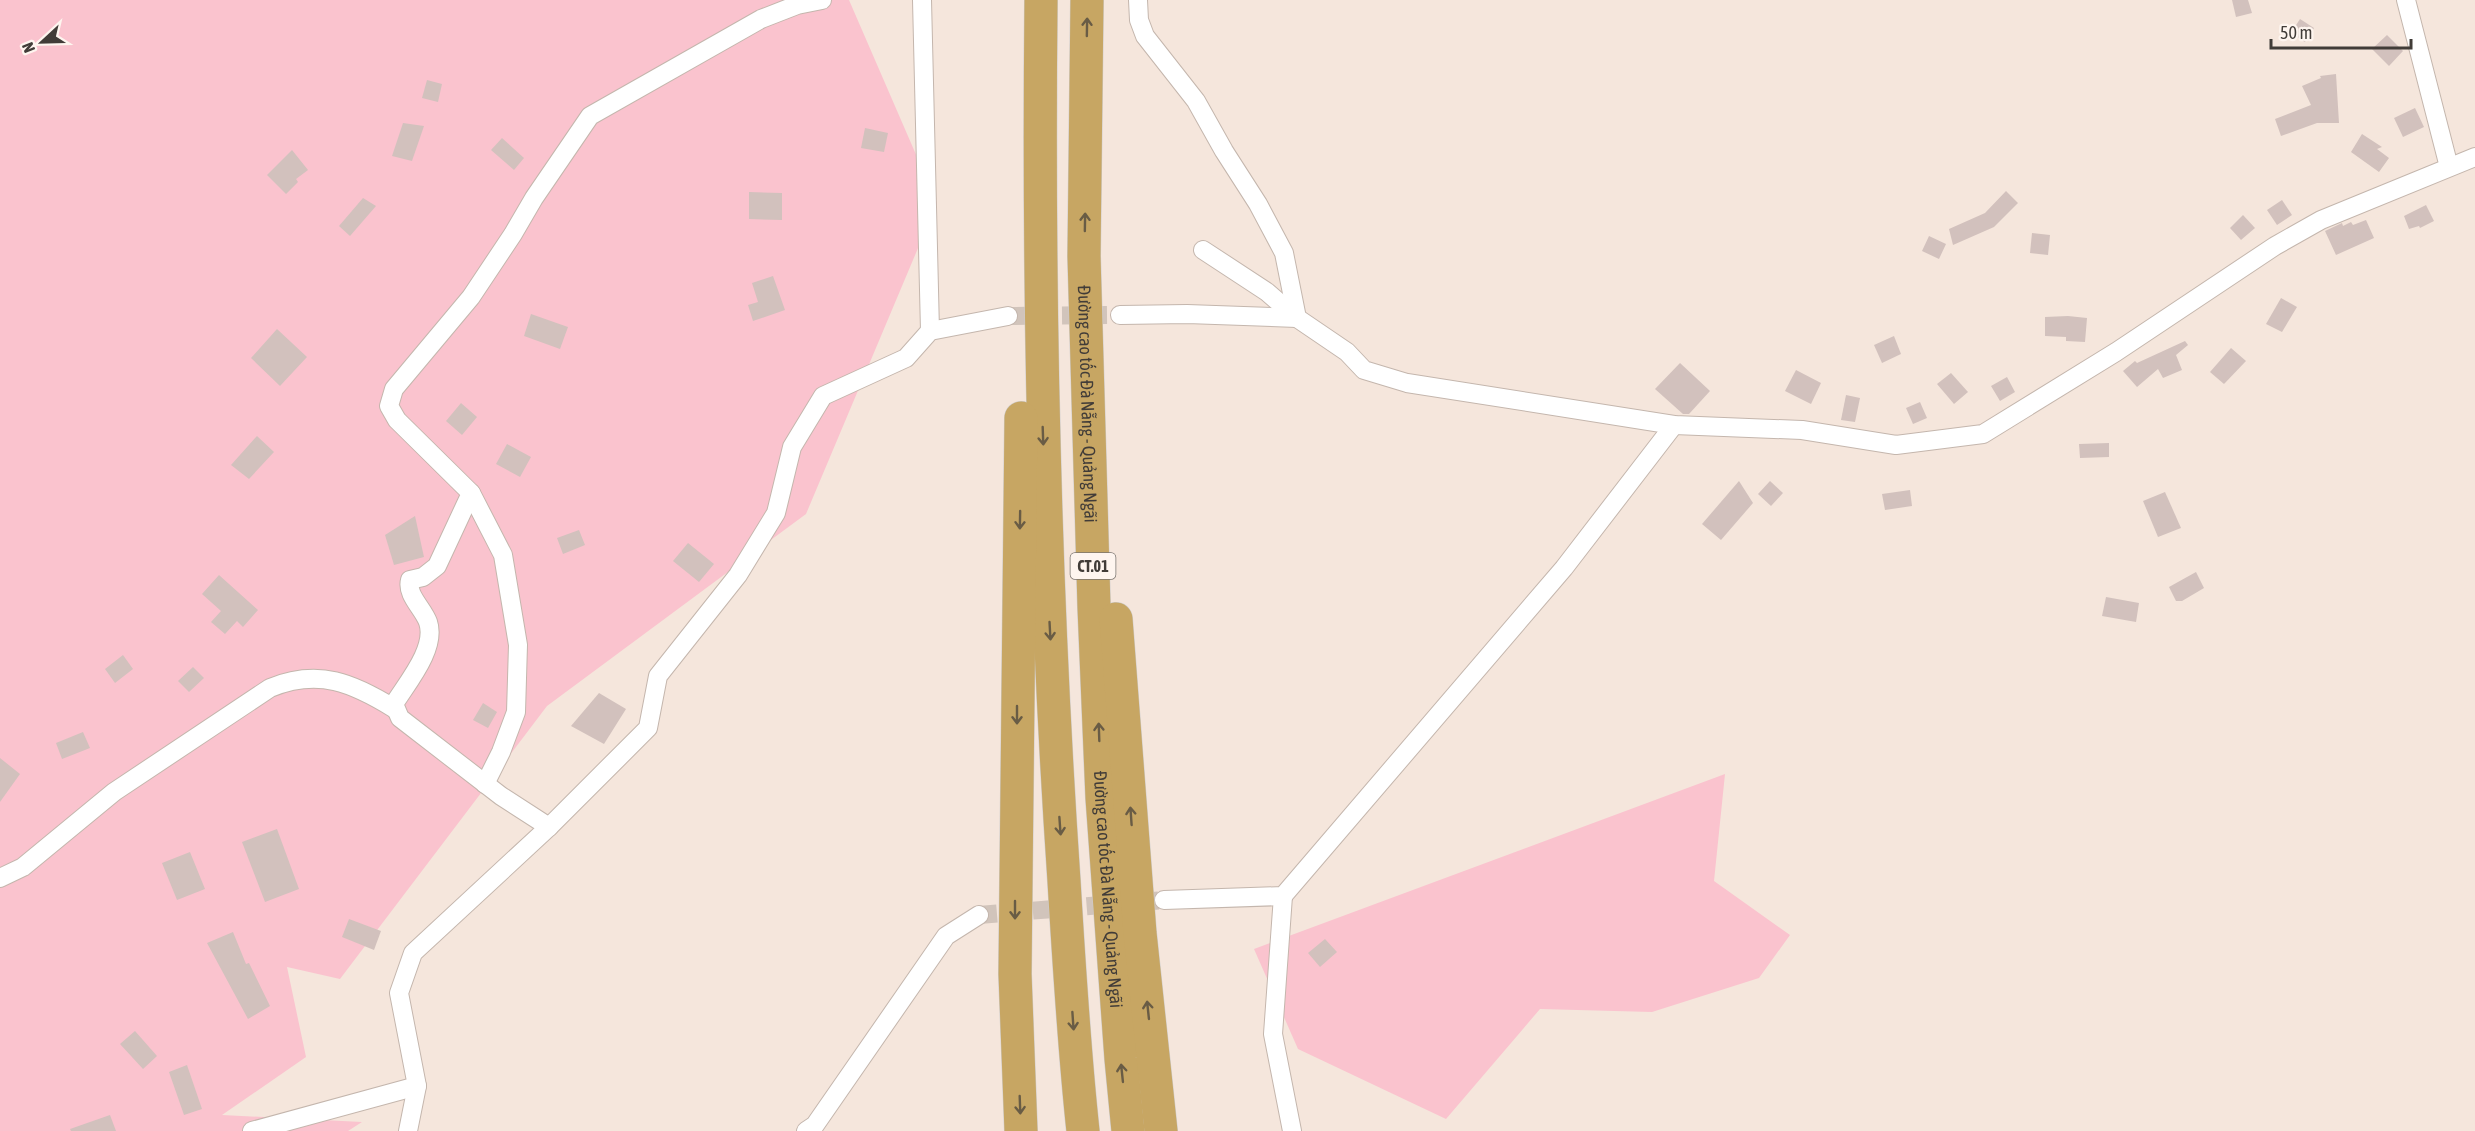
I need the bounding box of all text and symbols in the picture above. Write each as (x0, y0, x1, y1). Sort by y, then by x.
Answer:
north arrow (12, 12, 72, 72)
scale bar (2271, 12, 2410, 50)
one-way arrow (1081, 17, 1093, 37)
text: 50 m (2280, 22, 2312, 43)
text: N (18, 40, 38, 55)
one-way arrow (1079, 212, 1091, 232)
street label: Đường cao tốc Đà Nẵng - Quảng Ngãi (1074, 285, 1102, 523)
one-way arrow (1037, 426, 1048, 446)
one-way arrow (1014, 510, 1025, 530)
road number: CT.01 (1070, 553, 1116, 579)
one-way arrow (1044, 621, 1055, 641)
one-way arrow (1011, 705, 1023, 725)
one-way arrow (1094, 722, 1105, 742)
street label: Đường cao tốc Đà Nẵng - Quảng Ngãi (1090, 770, 1128, 1009)
one-way arrow (1125, 806, 1136, 826)
one-way arrow (1055, 816, 1066, 836)
one-way arrow (1009, 900, 1021, 920)
one-way arrow (1142, 1001, 1153, 1021)
one-way arrow (1068, 1010, 1079, 1030)
one-way arrow (1116, 1063, 1127, 1083)
one-way arrow (1014, 1094, 1025, 1114)

